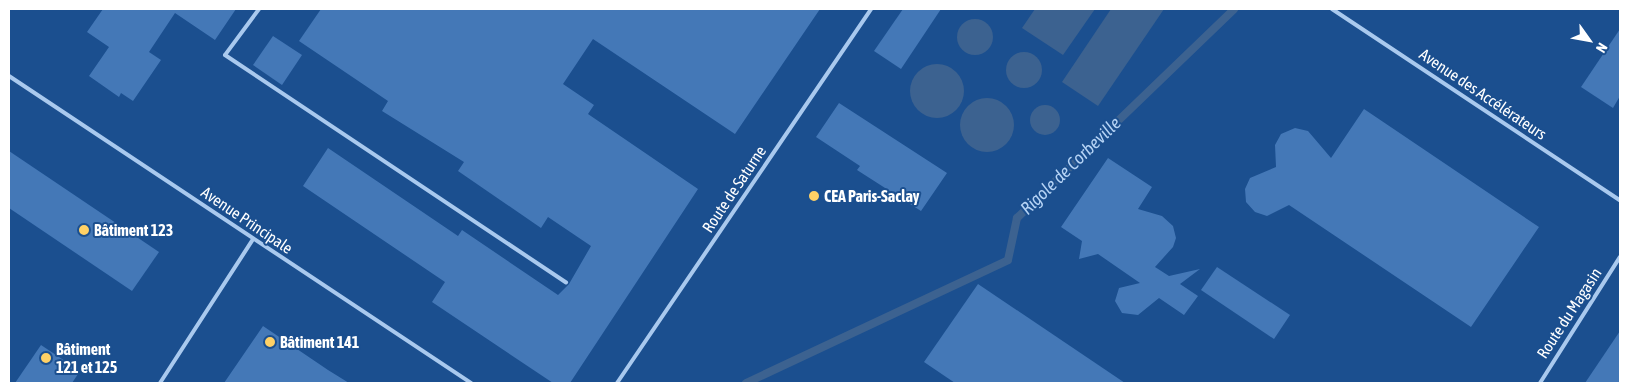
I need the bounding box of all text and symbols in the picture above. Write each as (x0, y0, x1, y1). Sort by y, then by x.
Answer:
north arrow (1564, 15, 1614, 65)
text: N (1593, 40, 1611, 56)
street label: Avenue des Accélérateurs (1416, 44, 1550, 144)
water label: Rigole de Corbeville (1016, 113, 1126, 219)
street label: Route de Saturne (698, 142, 770, 236)
street label: Avenue Principale (198, 182, 296, 258)
place label: CEA Paris-Saclay (824, 186, 919, 206)
marker: CEA Paris-Saclay (808, 190, 820, 202)
place label: Bâtiment 123 (94, 220, 173, 240)
marker: Bâtiment 123 (78, 224, 90, 236)
street label: Route du Magasin (1533, 264, 1605, 362)
place label: Bâtiment 141 (280, 332, 359, 352)
marker: Bâtiment 141 (264, 336, 276, 348)
place label: Bâtiment 121 et 125 (56, 339, 117, 377)
marker: Bâtiment 121 et 125 (40, 352, 52, 364)

